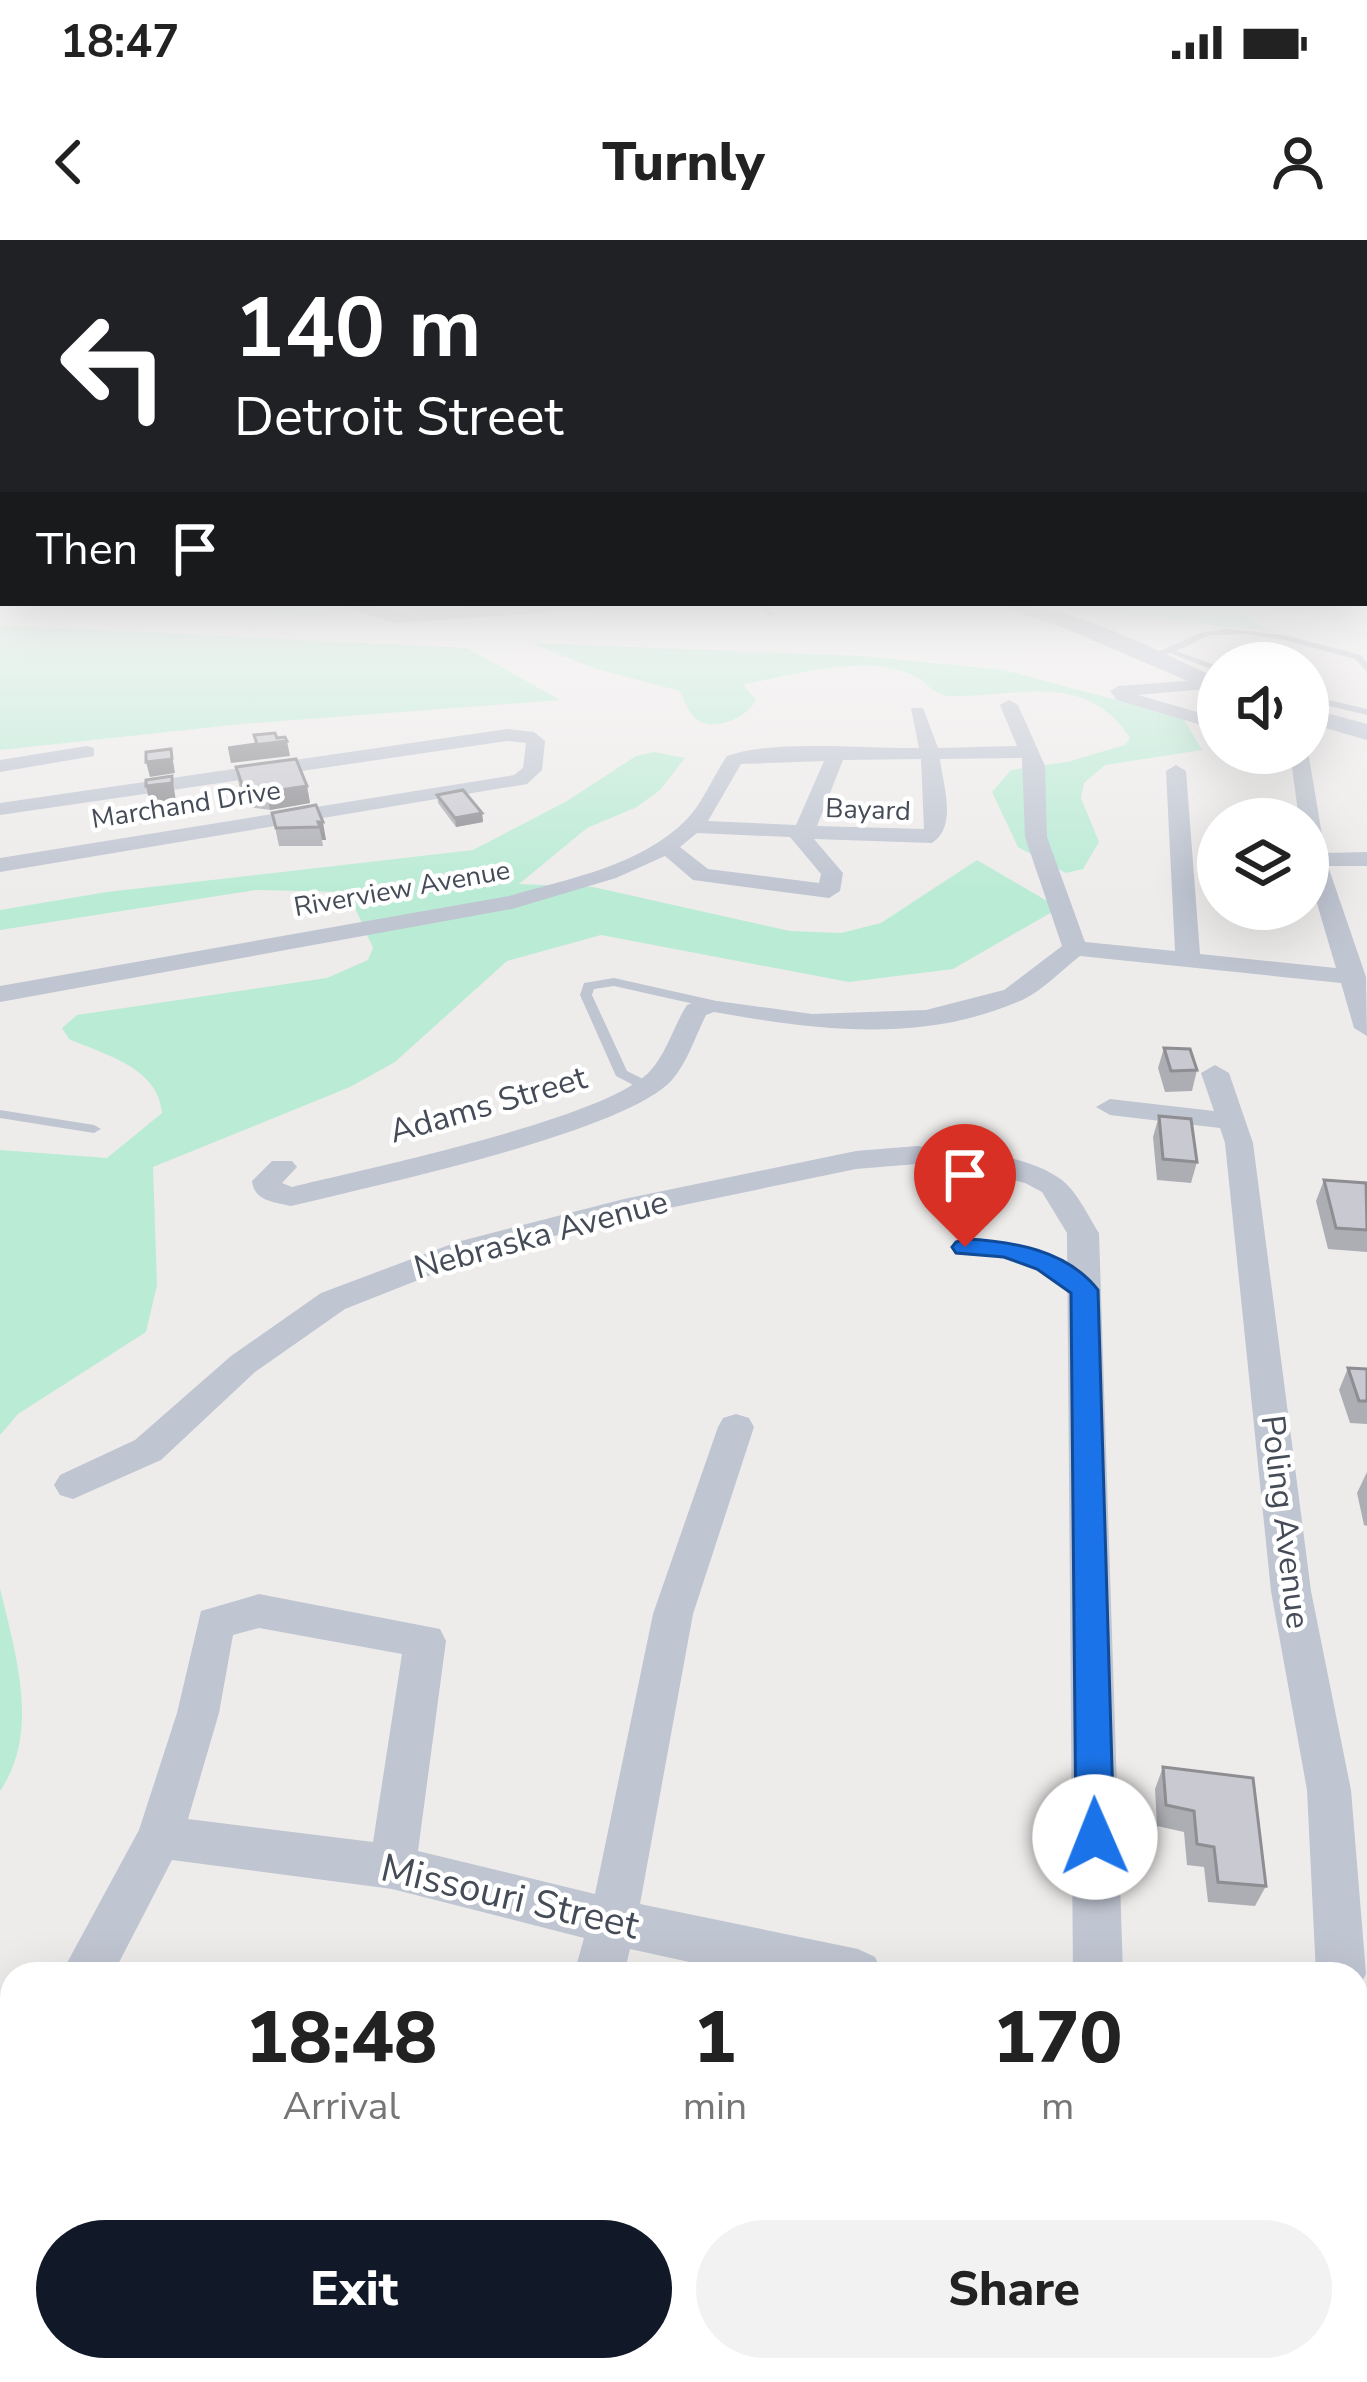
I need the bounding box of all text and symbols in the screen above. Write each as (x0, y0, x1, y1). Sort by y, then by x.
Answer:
text: 18:47 (60, 12, 179, 73)
text: Turnly (602, 125, 765, 199)
icon: back (36, 129, 102, 195)
icon: person (1265, 129, 1331, 195)
text: 140 m (234, 271, 482, 386)
icon: left (36, 288, 192, 444)
text: Detroit Street (234, 380, 563, 454)
icon: arrive (162, 516, 228, 582)
text: Then (36, 519, 138, 580)
map controls (1197, 642, 1329, 930)
button: sound (1197, 642, 1329, 774)
street label: Marchand Drive (89, 772, 283, 838)
street label: Bayard (825, 790, 911, 830)
button: layers (1197, 798, 1329, 930)
street label: Riverview Avenue (291, 852, 513, 926)
street label: Adams Street (384, 1055, 592, 1155)
pin (914, 1124, 1016, 1247)
icon: arrive (932, 1142, 998, 1208)
street label: Nebraska Avenue (409, 1180, 673, 1290)
street label: Poling Avenue (1250, 1413, 1320, 1631)
position arrow (1032, 1774, 1158, 1900)
street label: Missouri Street (376, 1842, 644, 1952)
text: 18:48 (246, 1989, 437, 2087)
text: 1 (693, 1989, 737, 2087)
text: 170 (993, 1989, 1122, 2087)
text: Arrival (283, 2080, 400, 2133)
text: min (683, 2080, 747, 2133)
text: m (1041, 2080, 1074, 2133)
button: Exit (36, 2220, 672, 2358)
button: Share (696, 2220, 1332, 2358)

